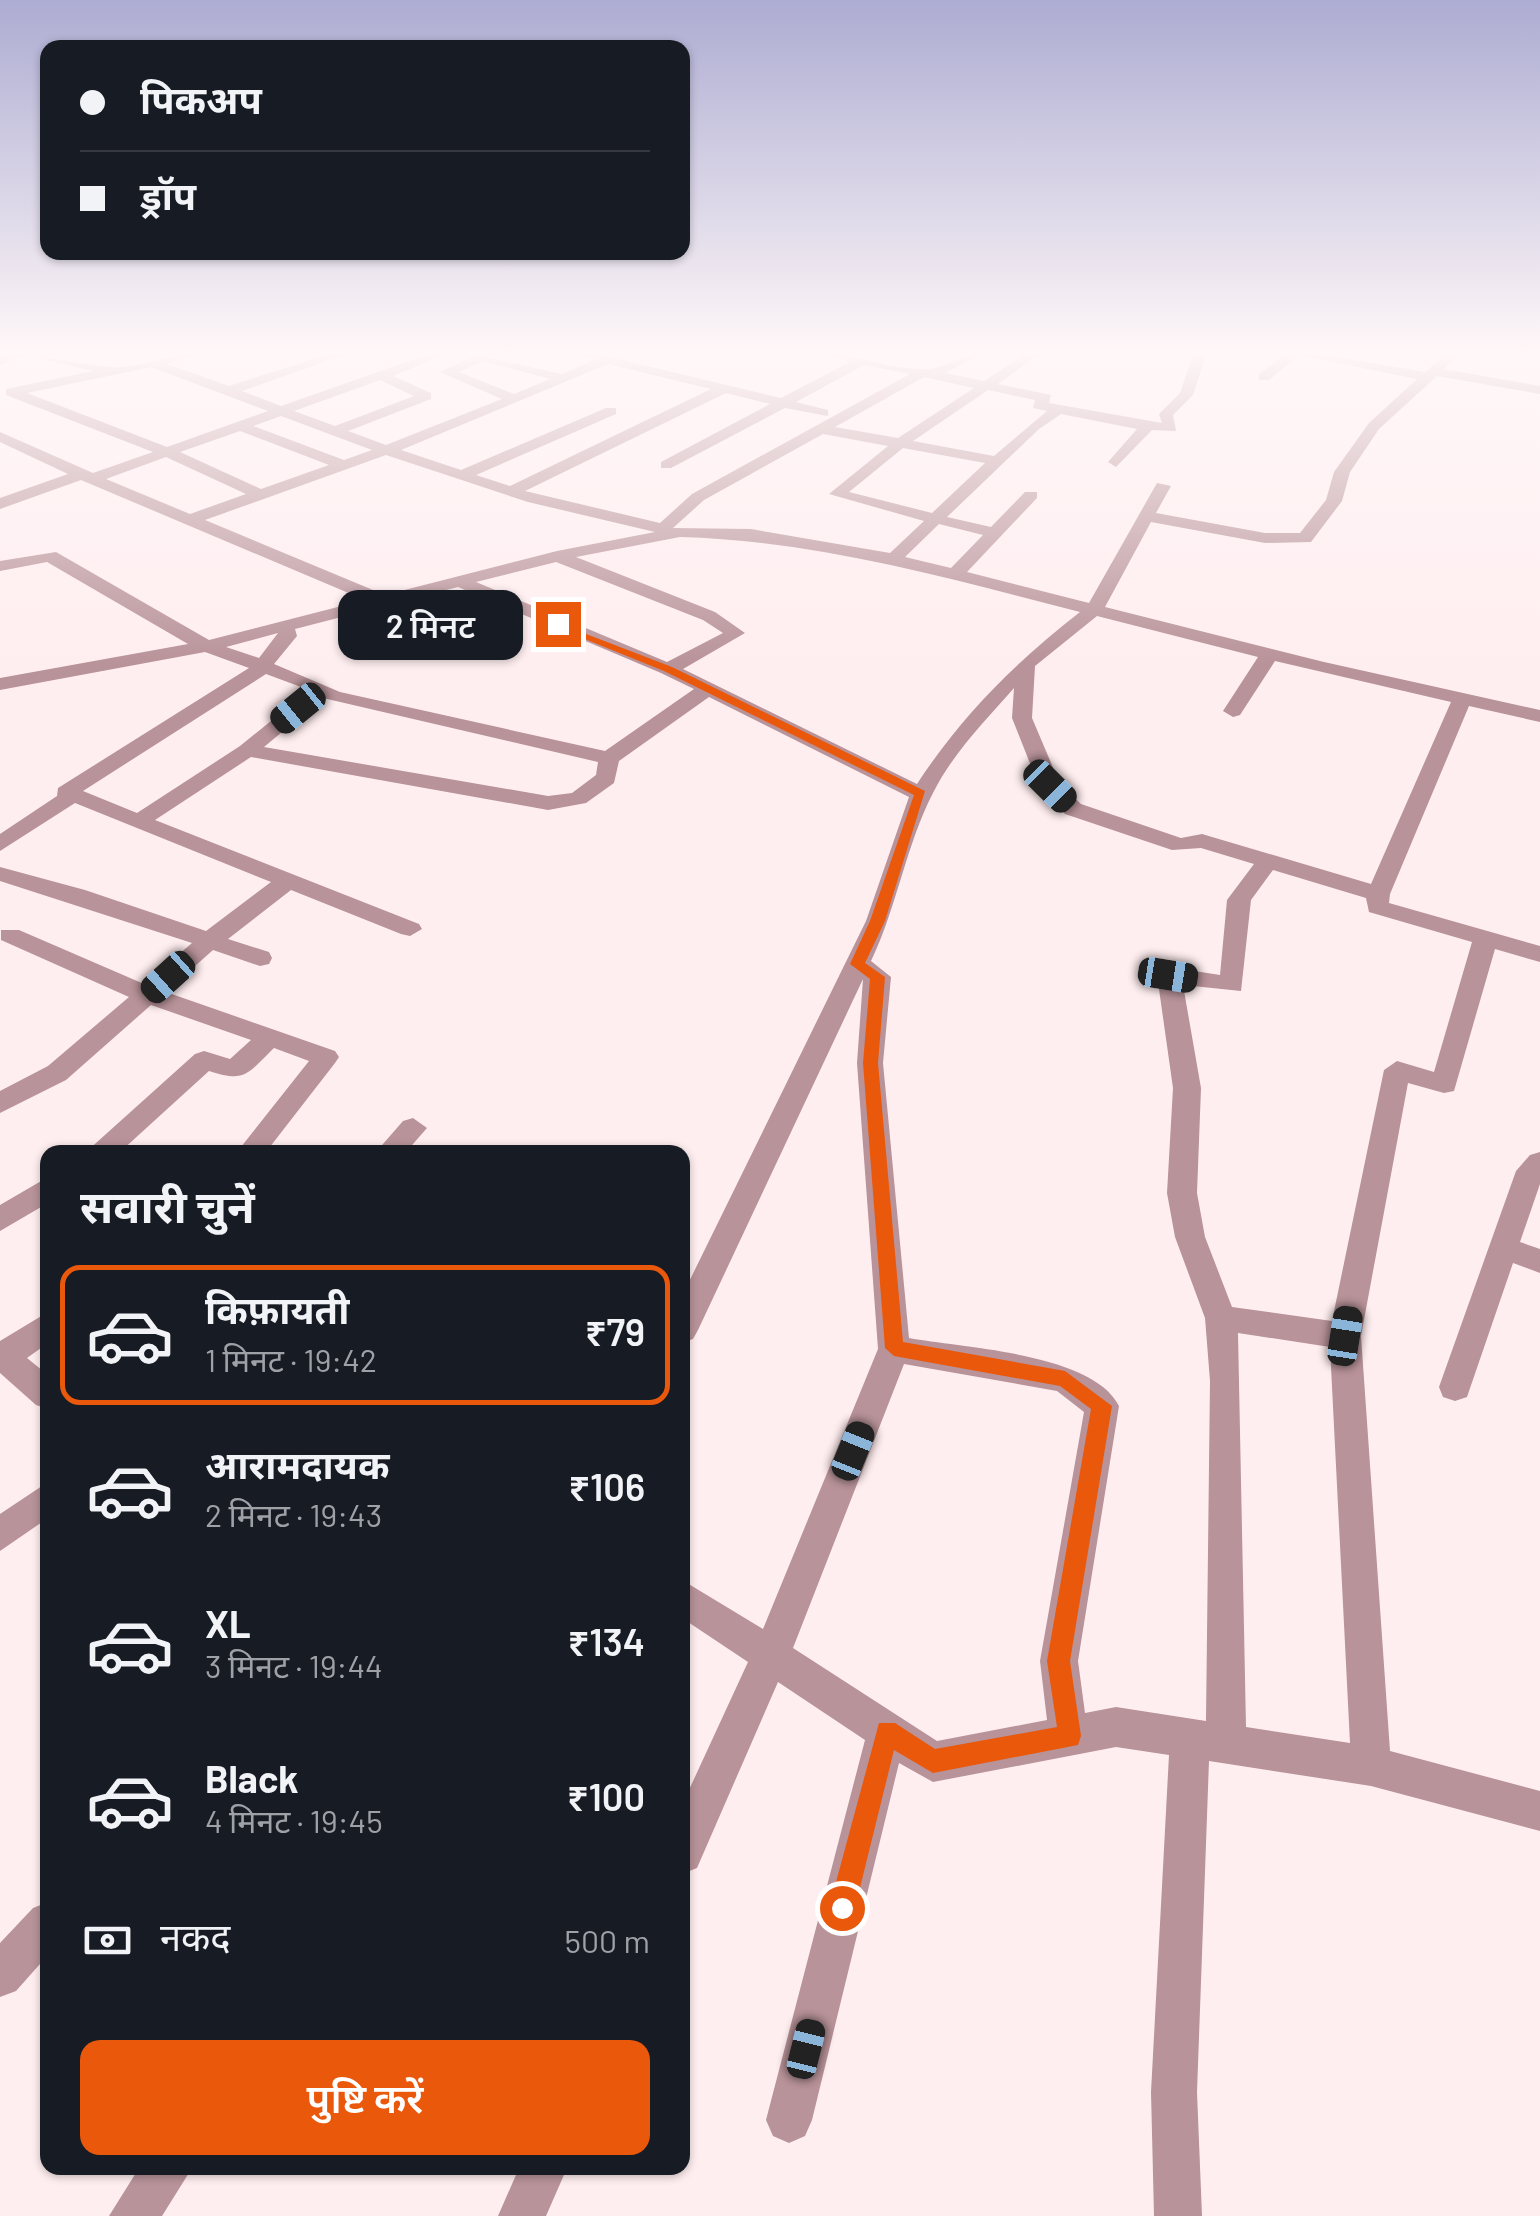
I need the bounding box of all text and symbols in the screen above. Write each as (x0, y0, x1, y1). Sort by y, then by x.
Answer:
text: पिकअप (140, 76, 262, 122)
text: ड्रॉप (140, 172, 196, 218)
callout: 2 मिनट (338, 589, 523, 659)
route end (536, 602, 581, 647)
text: 2 मिनट (386, 606, 475, 644)
car (265, 677, 331, 739)
car (1018, 754, 1082, 818)
car (136, 946, 200, 1008)
car (1136, 955, 1200, 995)
text: सवारी चुनें (80, 1178, 255, 1232)
text: किफ़ायती (205, 1286, 349, 1332)
icon: car (85, 1290, 175, 1380)
car (1325, 1304, 1365, 1368)
text: ₹79 (585, 1308, 645, 1354)
text: 1 मिनट · 19:42 (205, 1340, 377, 1378)
car (828, 1418, 878, 1484)
text: आरामदायक (205, 1441, 389, 1487)
icon: car (85, 1445, 175, 1535)
text: ₹106 (568, 1463, 645, 1509)
text: 2 मिनट · 19:43 (205, 1495, 382, 1533)
icon: car (85, 1600, 175, 1690)
text: XL (205, 1600, 251, 1646)
text: ₹134 (568, 1618, 645, 1664)
text: 3 मिनट · 19:44 (205, 1646, 383, 1684)
icon: car (85, 1755, 175, 1845)
text: Black (205, 1755, 299, 1801)
text: ₹100 (567, 1773, 645, 1819)
text: 4 मिनट · 19:45 (205, 1801, 383, 1839)
route start (820, 1886, 865, 1931)
icon: cash (80, 1913, 135, 1968)
text: नकद (160, 1913, 230, 1959)
text: 500 m (565, 1921, 650, 1959)
car (784, 2016, 828, 2082)
button: पुष्टि करें (80, 2040, 650, 2155)

